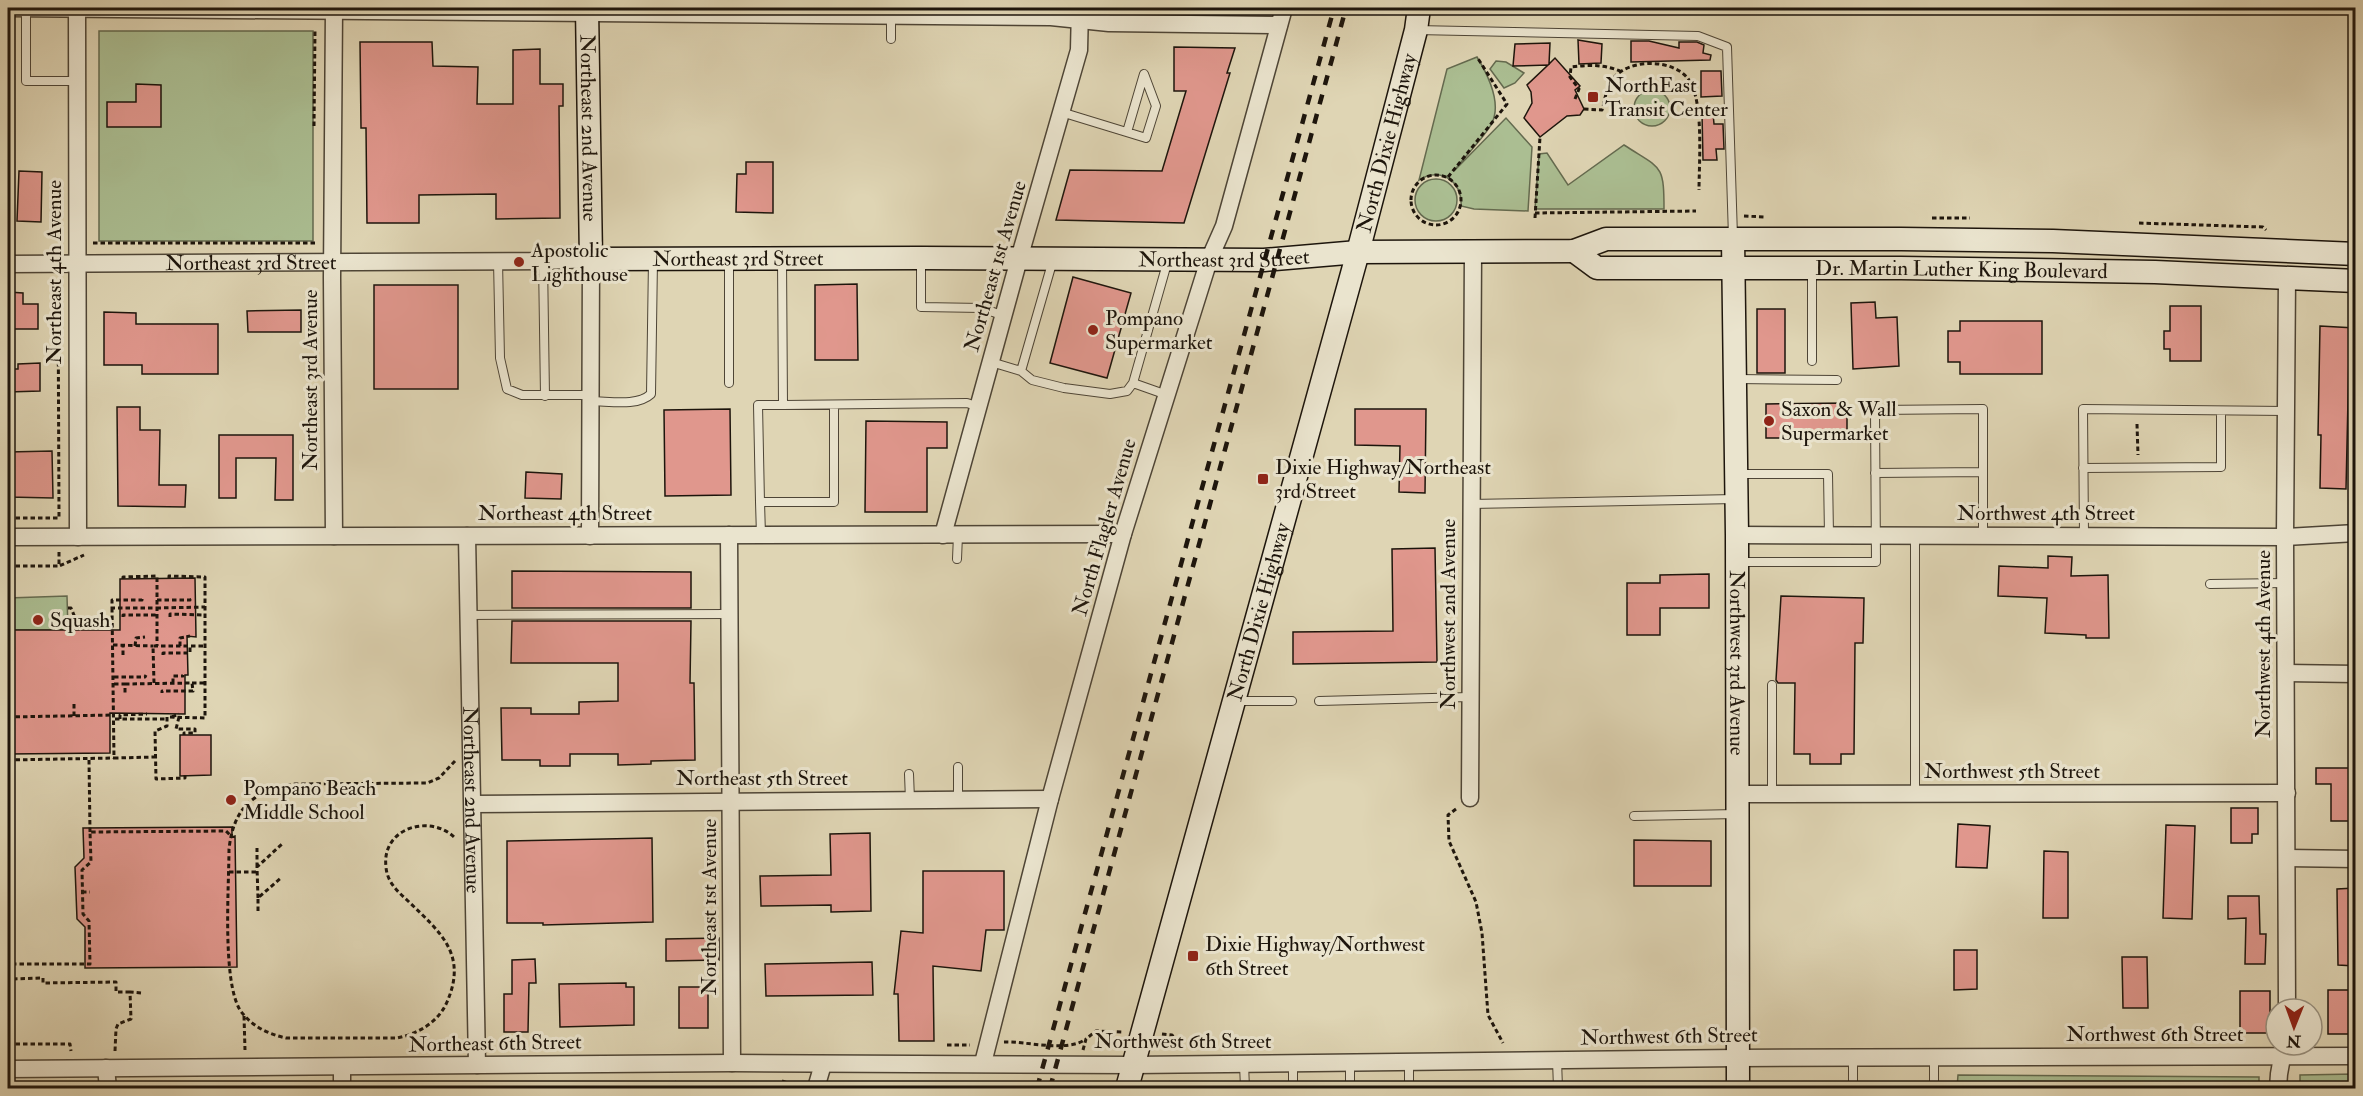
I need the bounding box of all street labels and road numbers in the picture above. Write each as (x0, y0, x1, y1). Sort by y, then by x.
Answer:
street label: Northeast 2nd Avenue (573, 34, 603, 222)
street label: North Dixie Highway (1351, 50, 1423, 235)
street label: Northeast 1st Avenue (958, 177, 1033, 355)
street label: Northeast 4th Avenue (41, 180, 68, 364)
street label: Northeast 3rd Street (1138, 243, 1311, 274)
street label: Northeast 3rd Street (652, 245, 824, 273)
street label: Northeast 3rd Street (165, 249, 337, 277)
street label: Dr. Martin Luther King Boulevard (1815, 255, 2109, 285)
street label: Northeast 3rd Avenue (297, 289, 324, 471)
street label: North Flagler Avenue (1066, 435, 1143, 619)
street label: Northeast 4th Street (478, 500, 652, 527)
street label: Northwest 4th Street (1957, 500, 2135, 527)
street label: Northwest 2nd Avenue (1435, 518, 1462, 709)
street label: North Dixie Highway (1222, 519, 1297, 704)
street label: Northwest 4th Avenue (2250, 550, 2277, 738)
street label: Northwest 3rd Avenue (1723, 570, 1750, 756)
street label: Northeast 2nd Avenue (456, 706, 487, 894)
street label: Northwest 5th Street (1924, 758, 2100, 785)
street label: Northeast 5th Street (676, 765, 848, 792)
street label: Northeast 1st Avenue (696, 818, 723, 995)
street label: Northwest 6th Street (1580, 1021, 1758, 1052)
street label: Northwest 6th Street (2066, 1021, 2244, 1048)
street label: Northeast 6th Street (408, 1028, 582, 1059)
street label: Northwest 6th Street (1094, 1028, 1272, 1055)

